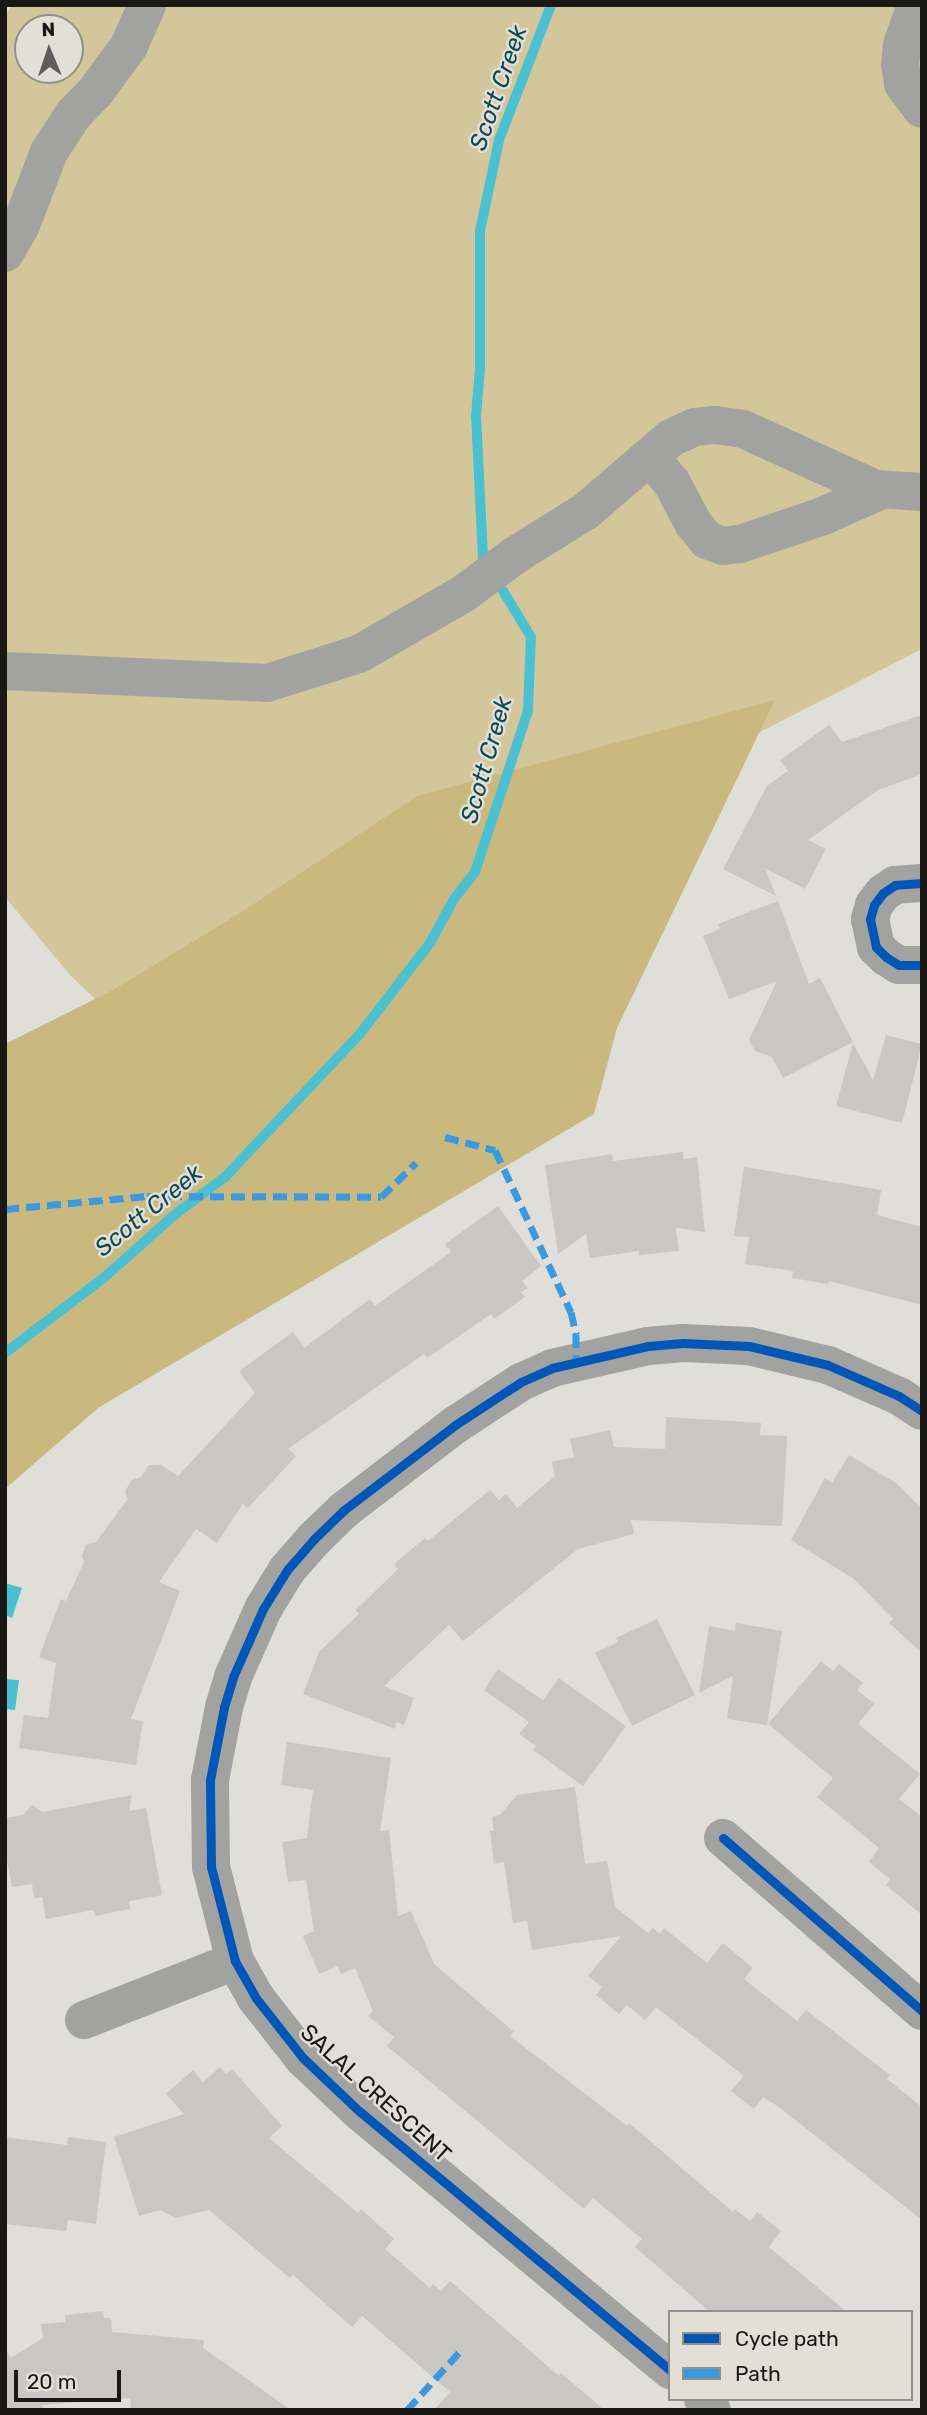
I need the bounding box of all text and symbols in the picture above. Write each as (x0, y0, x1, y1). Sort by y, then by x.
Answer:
north arrow (14, 14, 84, 84)
text: N (41, 18, 56, 41)
water label: Scott Creek (464, 22, 534, 154)
water label: Scott Creek (455, 693, 519, 827)
water label: Scott Creek (89, 1159, 209, 1263)
street label: SALAL CRESCENT (295, 2018, 457, 2168)
legend (668, 2310, 913, 2401)
text: Cycle path (735, 2326, 839, 2351)
scale bar (18, 2356, 124, 2400)
text: Path (735, 2361, 781, 2386)
text: 20 m (27, 2369, 76, 2394)

